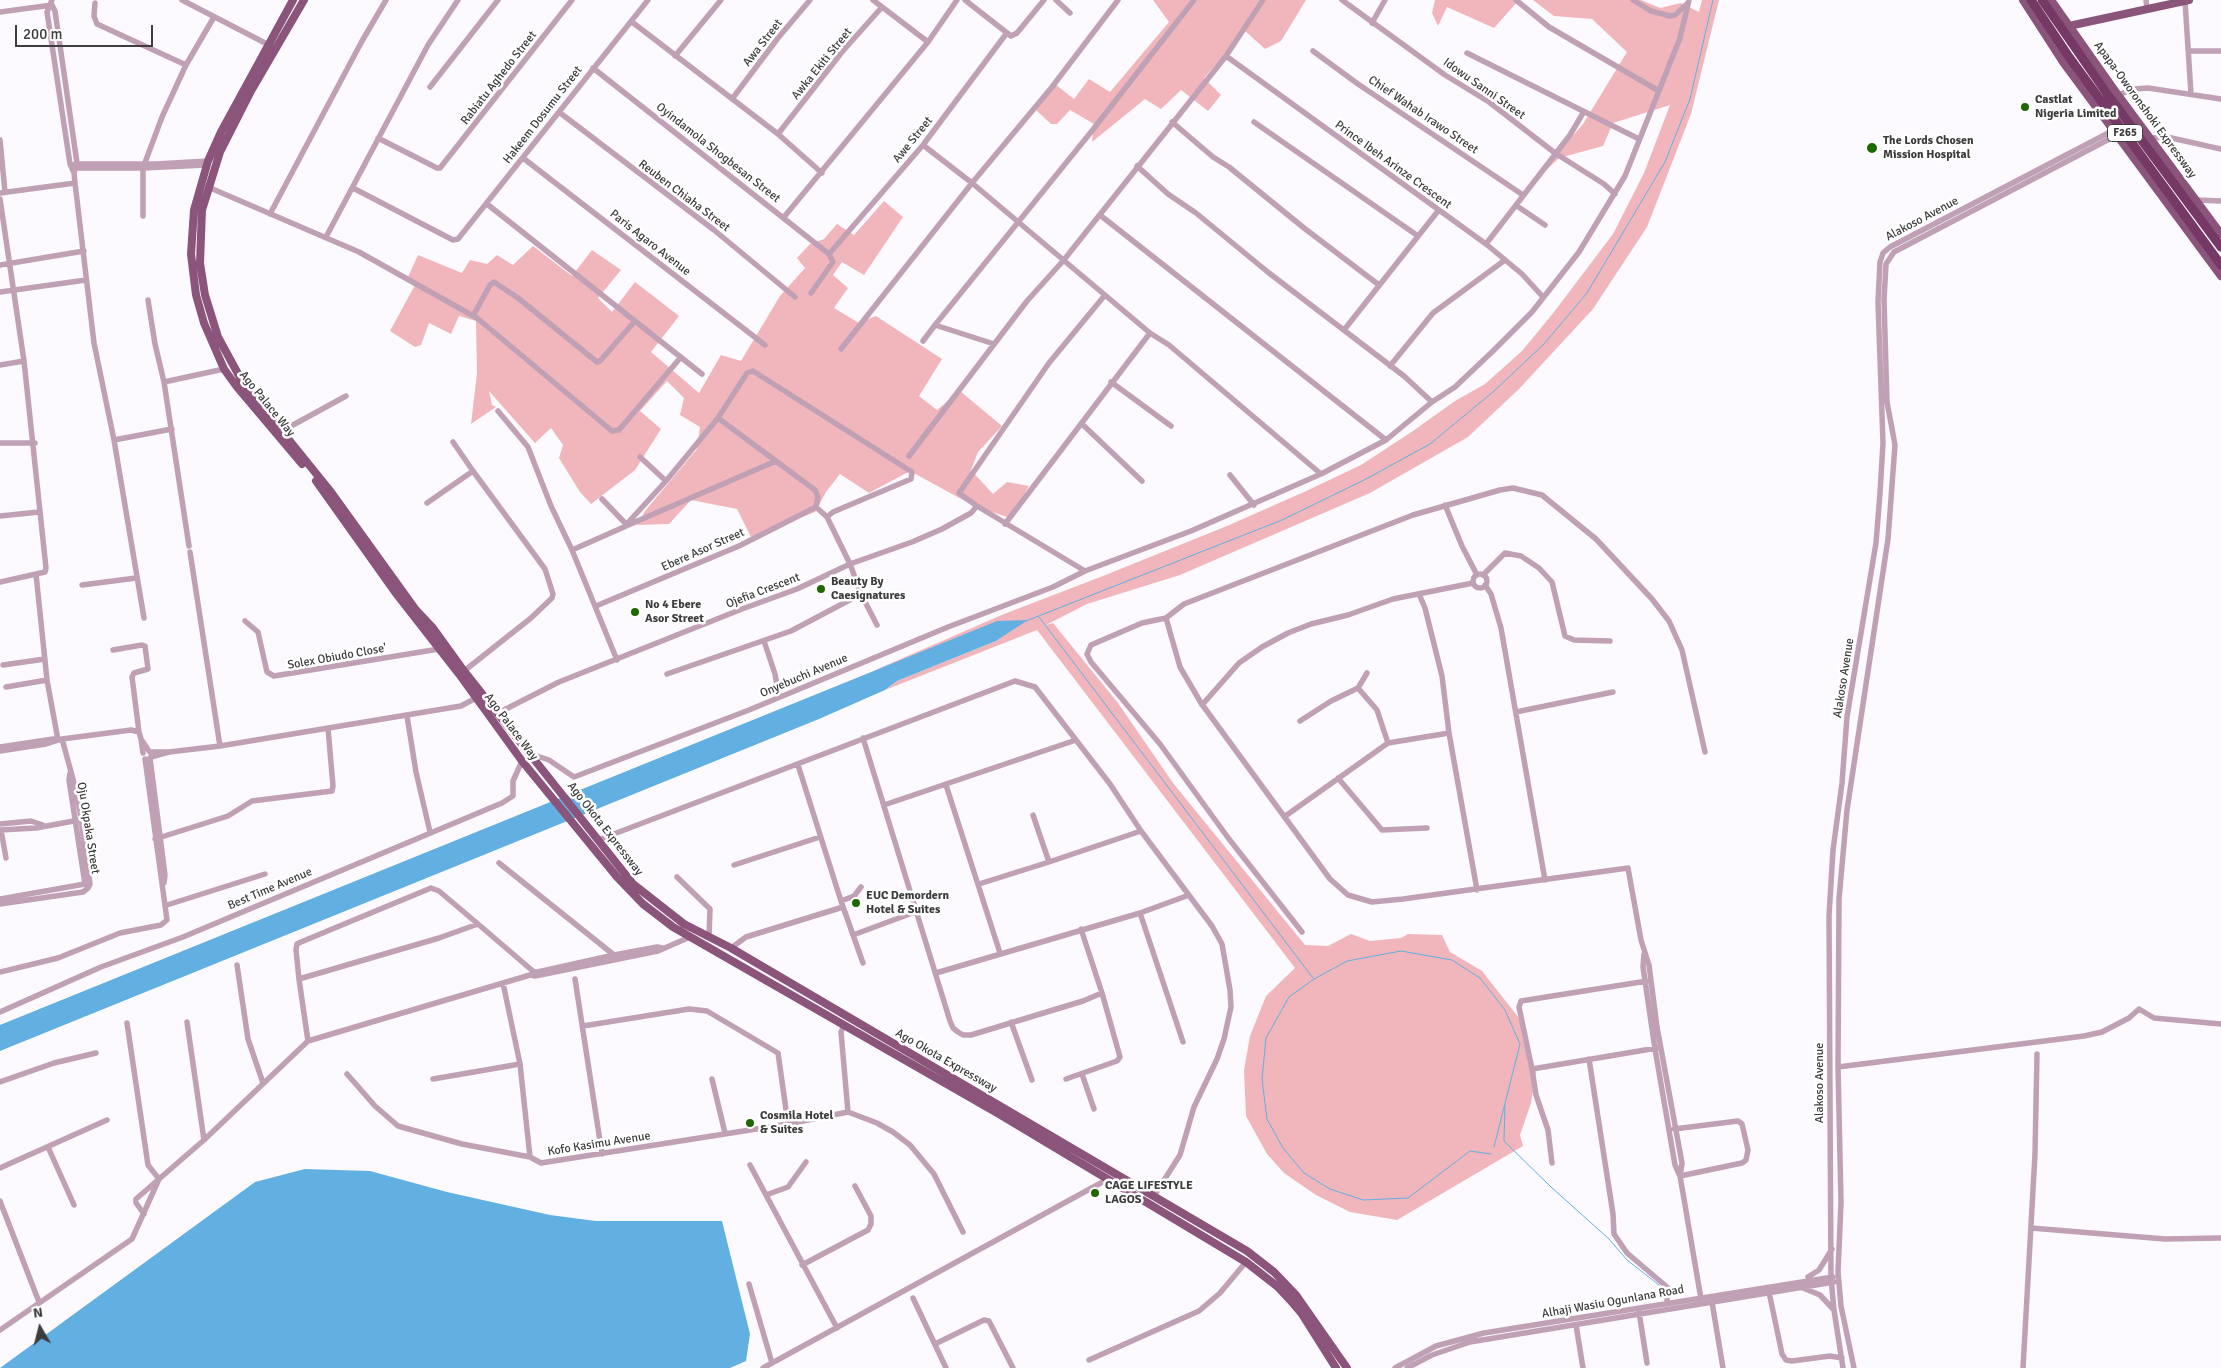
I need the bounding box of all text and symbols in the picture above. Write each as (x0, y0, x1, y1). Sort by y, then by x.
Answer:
scale bar (18, 15, 155, 47)
street label: Awa Street (740, 17, 786, 69)
text: 200 m (23, 25, 63, 43)
street label: Awka Ekiti Street (789, 25, 855, 103)
street label: Rabiatu Aghedo Street (458, 28, 540, 128)
street label: Apapa-Oworonshoki Expressway (2091, 39, 2199, 181)
street label: Idowu Sanni Street (1440, 55, 1528, 123)
street label: Hakeem Dosumu Street (500, 63, 586, 167)
street label: Chief Wahab Irawo Street (1365, 73, 1481, 157)
place label: Castlat Nigeria Limited (2035, 93, 2116, 121)
street label: Oyindamola Shogbesan Street (653, 100, 783, 206)
marker: Castlat Nigeria Limited (2019, 101, 2031, 113)
street label: Awe Street (890, 114, 936, 166)
street label: Prince Ibeh Arinze Crescent (1332, 118, 1454, 212)
road number: F265 (2108, 125, 2142, 142)
place label: The Lords Chosen Mission Hospital (1883, 134, 1974, 162)
marker: The Lords Chosen Mission Hospital (1865, 141, 1879, 155)
street label: Reuben Chiaha Street (635, 157, 733, 235)
street label: Alakoso Avenue (1883, 194, 1961, 244)
street label: Paris Agaro Avenue (607, 207, 693, 279)
street label: Ago Palace Way (236, 368, 298, 440)
street label: Ebere Asor Street (659, 525, 747, 575)
street label: Ojefia Crescent (724, 570, 802, 612)
place label: Beauty By Caesignatures (831, 575, 905, 603)
marker: Beauty By Caesignatures (815, 583, 827, 595)
place label: No 4 Ebere Asor Street (645, 598, 704, 626)
marker: No 4 Ebere Asor Street (629, 606, 641, 618)
street label: Alakoso Avenue (1831, 637, 1857, 719)
street label: Solex Obiudo Close' (286, 641, 388, 673)
street label: Onyebuchi Avenue (758, 651, 850, 701)
street label: Ago Palace Way (481, 691, 541, 763)
street label: Ago Okota Expressway (564, 779, 646, 879)
street label: Oju Okpaka Street (74, 781, 102, 875)
street label: Best Time Avenue (226, 865, 314, 913)
place label: EUC Demordern Hotel & Suites (866, 889, 949, 917)
marker: EUC Demordern Hotel & Suites (850, 897, 862, 909)
street label: Ago Okota Expressway (893, 1026, 999, 1096)
street label: Alakoso Avenue (1813, 1043, 1827, 1123)
place label: Cosmila Hotel & Suites (760, 1109, 833, 1137)
marker: Cosmila Hotel & Suites (744, 1117, 756, 1129)
street label: Kofo Kasimu Avenue (547, 1129, 651, 1159)
place label: CAGE LIFESTYLE LAGOS (1105, 1179, 1193, 1207)
marker: CAGE LIFESTYLE LAGOS (1089, 1187, 1101, 1199)
street label: Alhaji Wasiu Ogunlana Road (1541, 1282, 1685, 1322)
north arrow (15, 1303, 65, 1353)
text: N (32, 1304, 44, 1322)

